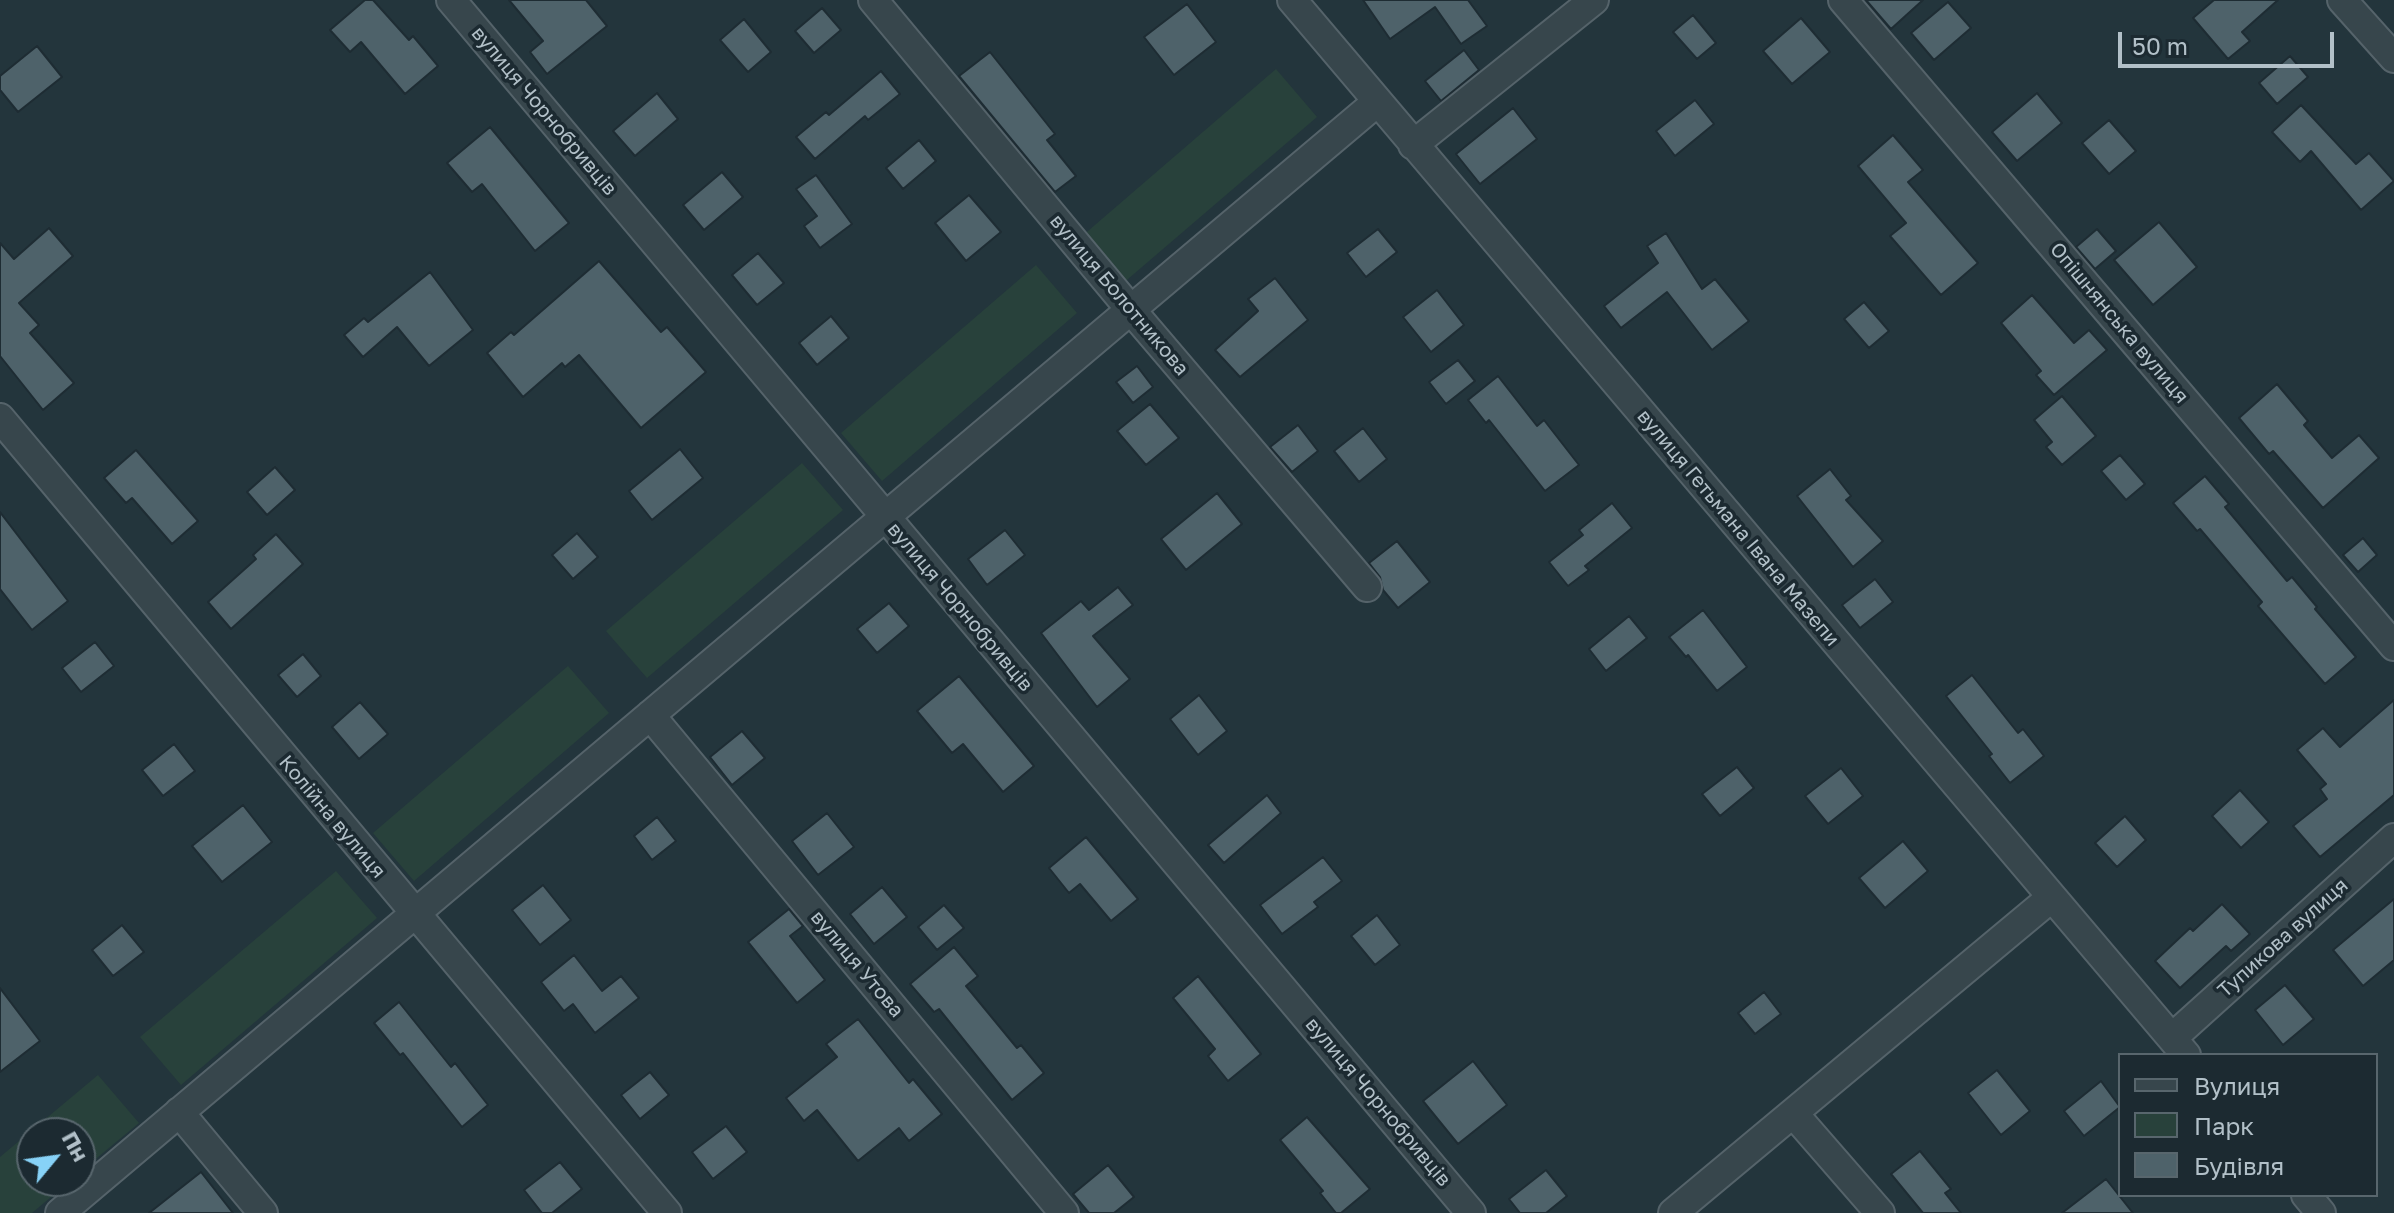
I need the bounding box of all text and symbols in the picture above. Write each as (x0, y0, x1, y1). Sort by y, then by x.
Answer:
scale bar (2122, 16, 2338, 66)
street label: вулиця Чорнобривців (466, 22, 622, 200)
text: 50 m (2132, 31, 2188, 60)
street label: вулиця Болотникова (1045, 209, 1193, 381)
street label: Опішнянська вулиця (2045, 238, 2193, 408)
street label: вулиця Гетьмана Івана Мазепи (1632, 405, 1844, 651)
street label: вулиця Чорнобривців (882, 518, 1038, 696)
street label: Колійна вулиця (274, 751, 390, 883)
street label: Тупикова вулиця (2213, 873, 2353, 1003)
street label: вулиця Утова (805, 906, 909, 1022)
street label: вулиця Чорнобривців (1300, 1013, 1456, 1191)
legend (2118, 1053, 2378, 1197)
text: Вулиця (2194, 1071, 2280, 1100)
text: Парк (2194, 1111, 2254, 1140)
north arrow (16, 1117, 96, 1197)
text: Пн (57, 1126, 95, 1166)
text: Будівля (2194, 1151, 2284, 1180)

